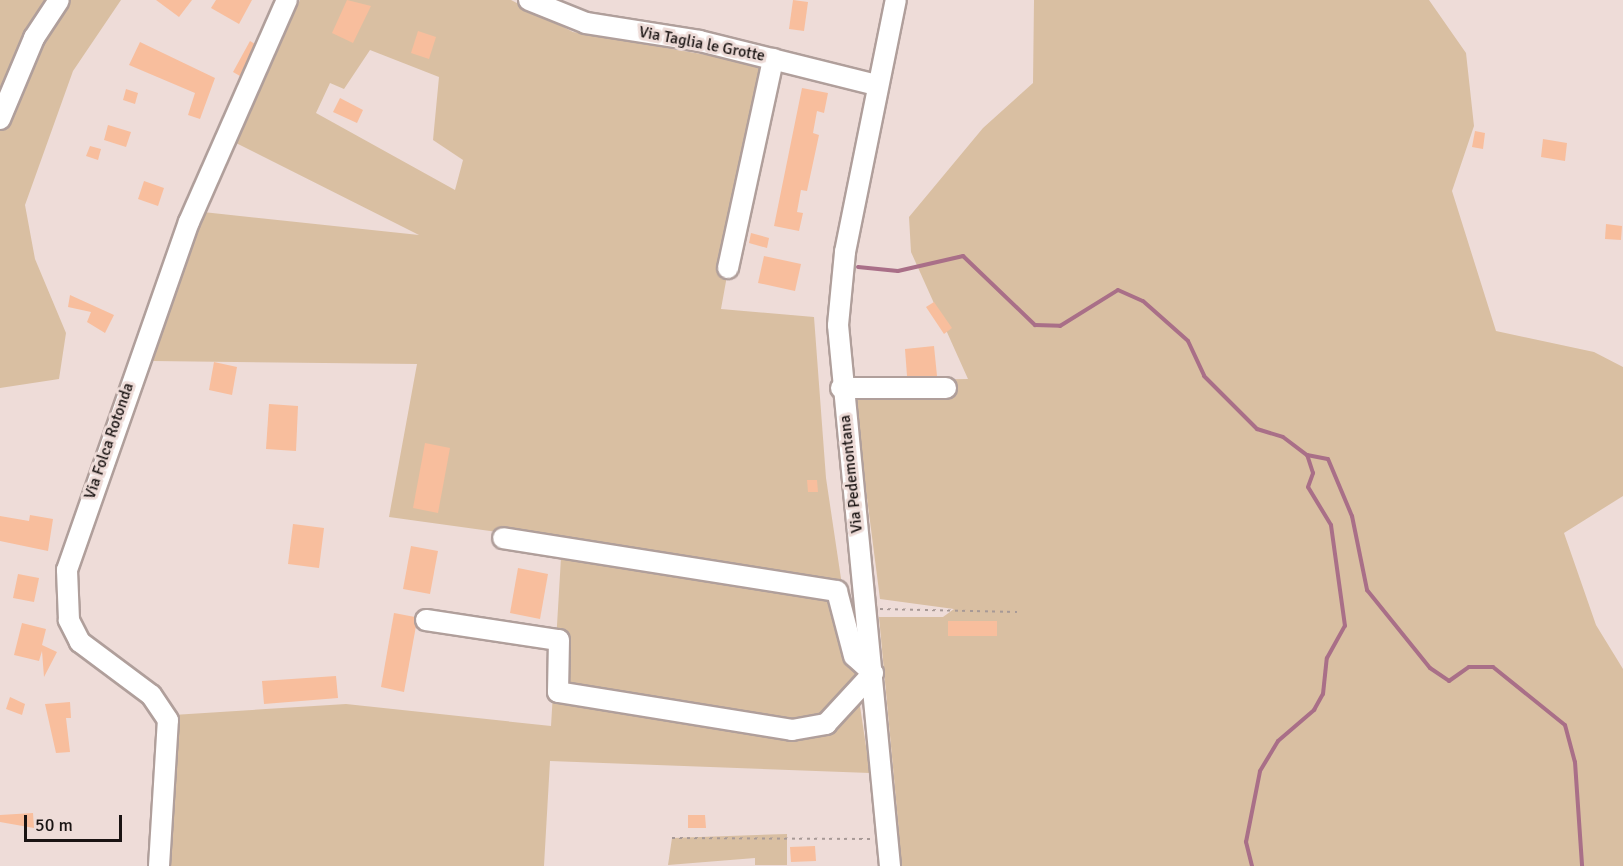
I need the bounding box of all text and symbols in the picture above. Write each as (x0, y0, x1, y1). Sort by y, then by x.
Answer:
street label: Via Taglia le Grotte (637, 22, 767, 66)
street label: Via Folca Rotonda (80, 380, 138, 502)
street label: Via Pedemontana (835, 414, 867, 534)
scale bar (27, 803, 124, 841)
text: 50 m (35, 814, 73, 836)

